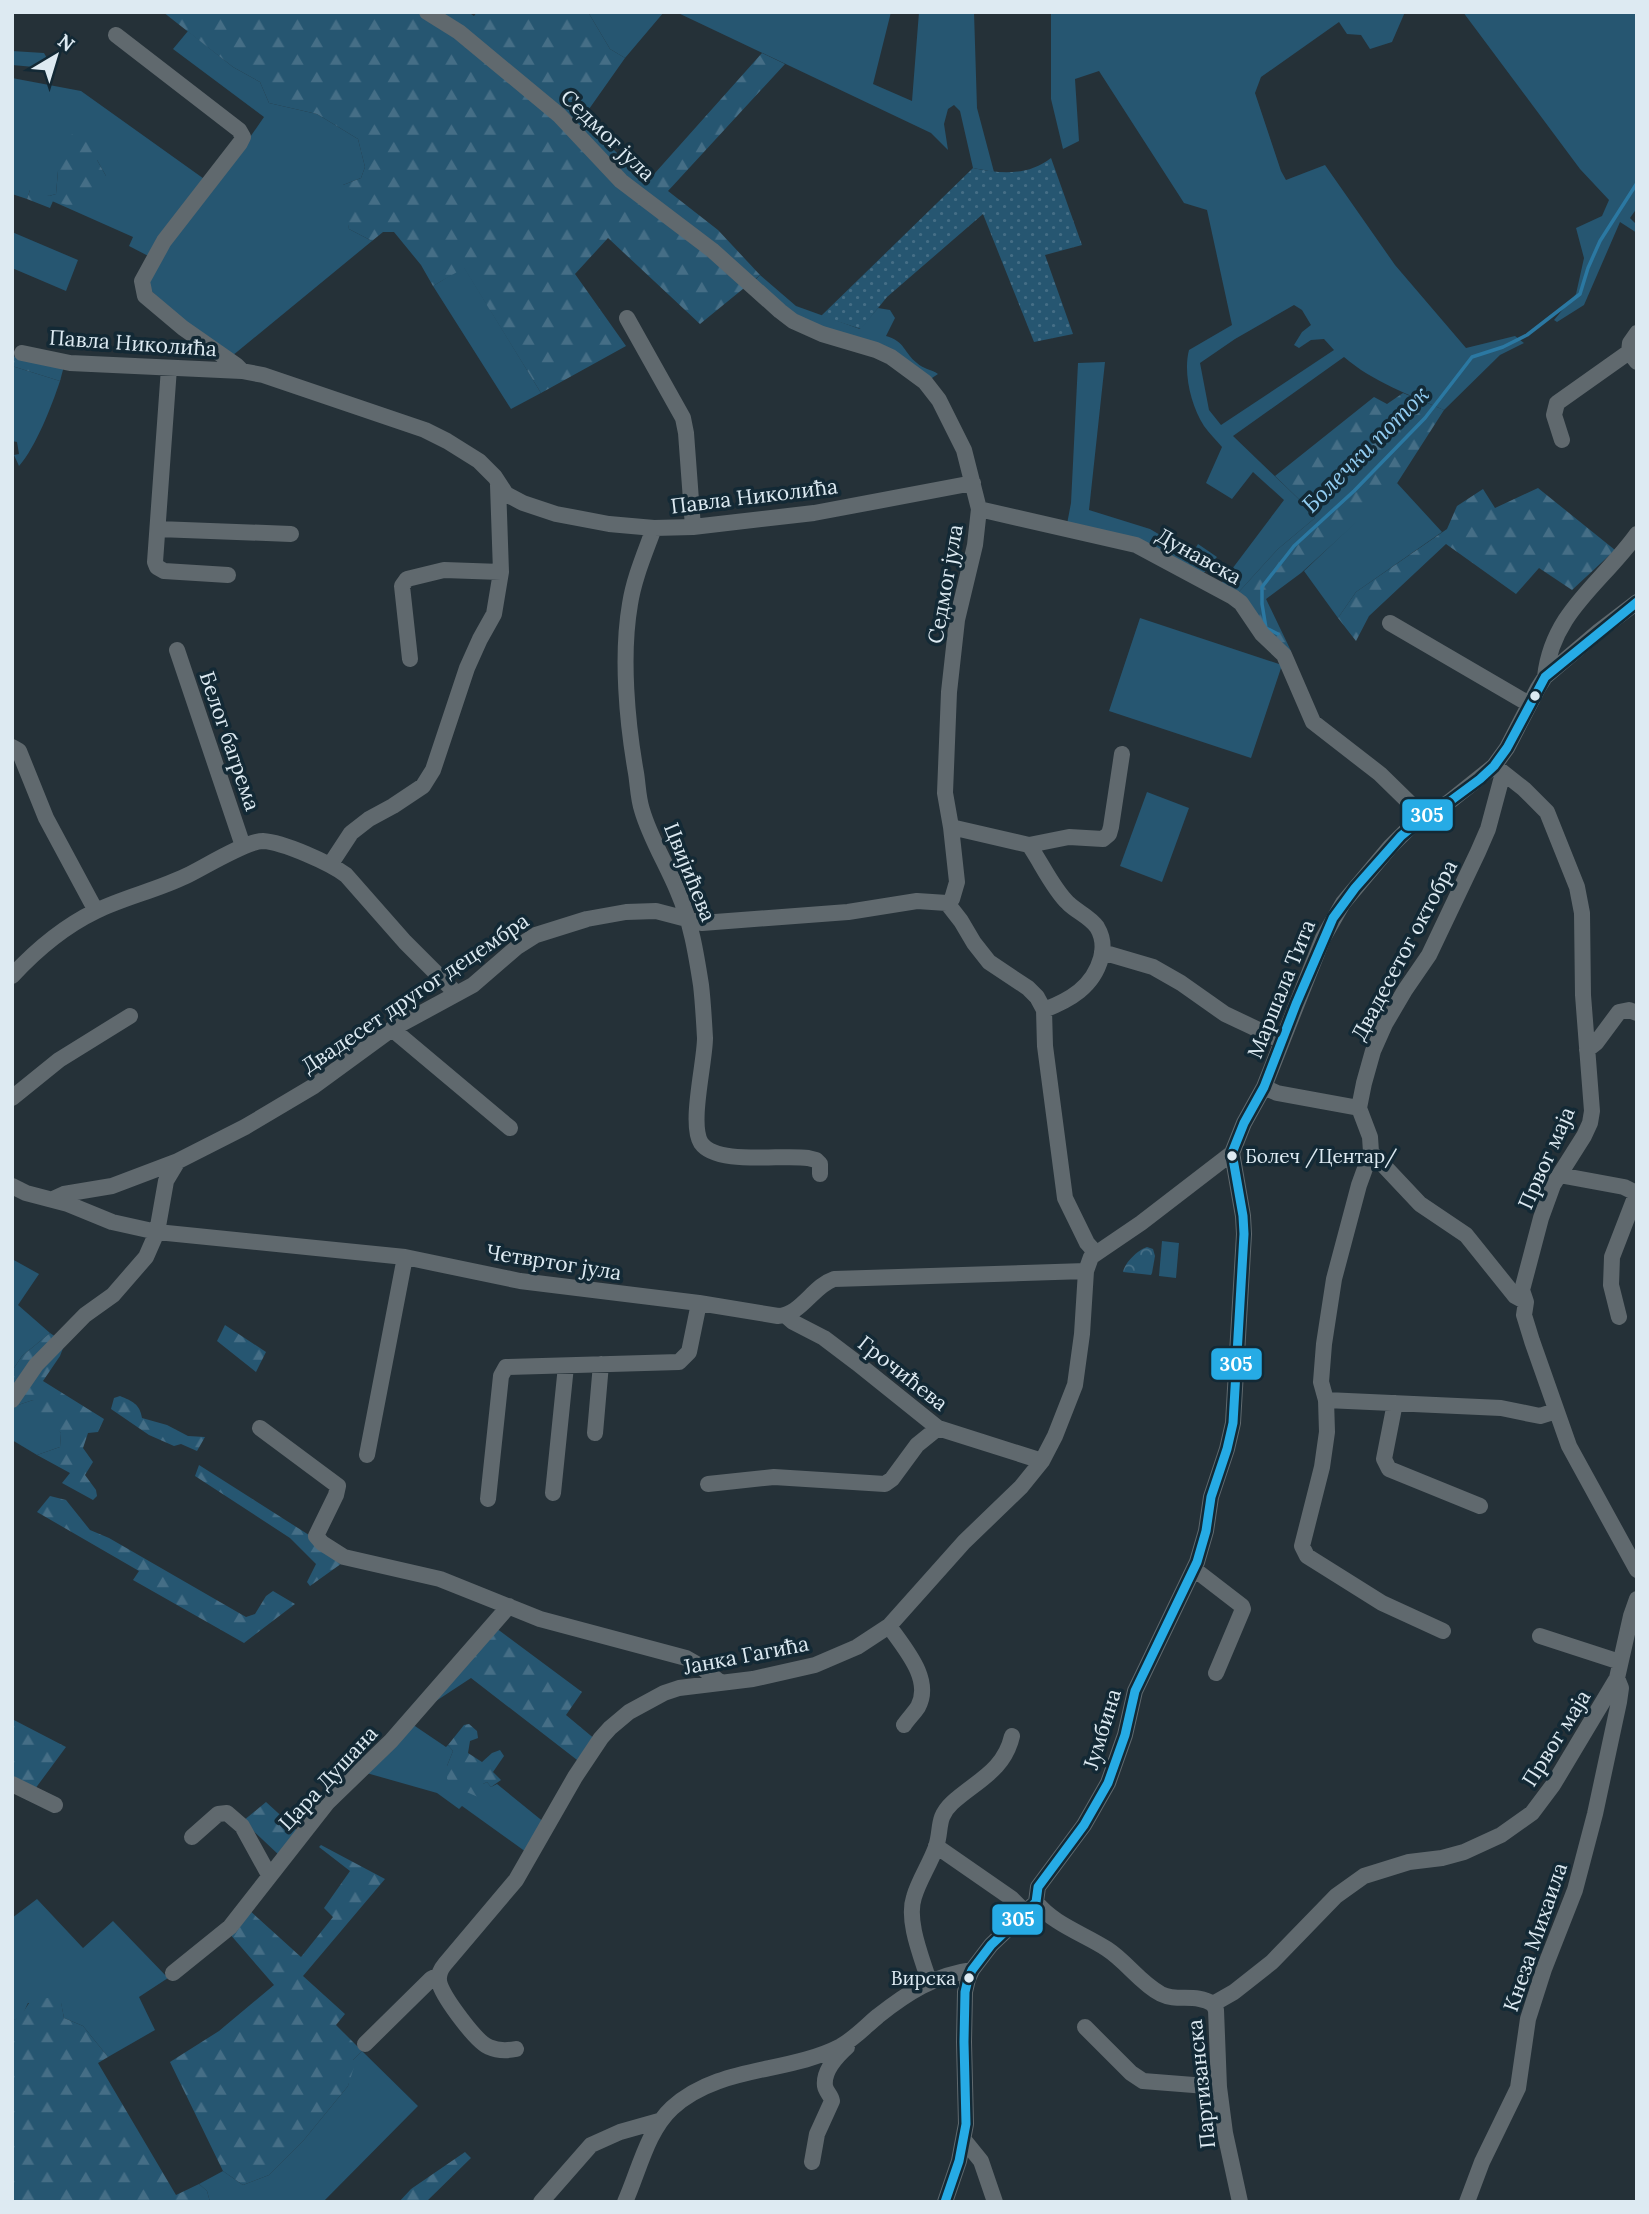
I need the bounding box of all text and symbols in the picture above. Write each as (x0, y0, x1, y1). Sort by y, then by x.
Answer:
north arrow (21, 21, 91, 91)
text: N (53, 29, 80, 57)
street label: Седмог јула (555, 83, 661, 187)
street label: Павла Николића (48, 324, 218, 362)
water label: Болечки поток (1295, 379, 1435, 519)
street label: Павла Николића (669, 472, 839, 520)
street label: Дунавска (1151, 521, 1247, 591)
street label: Седмог јула (921, 522, 969, 646)
street label: Белог багрема (194, 668, 267, 814)
unlabelled marker (1528, 689, 1542, 703)
line badge: 305 (1401, 798, 1454, 832)
text: 305 (1411, 803, 1443, 827)
street label: Цвијићева (658, 819, 722, 926)
street label: Двадесетог октобра (1345, 855, 1463, 1045)
street label: Двадесет другог децембра (296, 907, 534, 1079)
street label: Маршала Тита (1241, 916, 1321, 1062)
street label: Првог маја (1511, 1103, 1581, 1213)
place label: Болеч /Центар/ (1245, 1144, 1397, 1169)
marker: Болеч /Центар/ (1225, 1149, 1239, 1163)
street label: Четвртог јула (484, 1238, 624, 1286)
street label: Грочићева (853, 1329, 954, 1417)
line badge: 305 (1210, 1347, 1263, 1381)
text: 305 (1220, 1352, 1252, 1376)
street label: Јанка Гагића (680, 1630, 811, 1681)
street label: Првог маја (1516, 1684, 1596, 1791)
street label: Јумбина (1077, 1685, 1127, 1773)
street label: Цара Душана (273, 1720, 383, 1836)
street label: Кнеза Михаила (1497, 1859, 1573, 2015)
line badge: 305 (991, 1903, 1044, 1936)
text: 305 (1002, 1907, 1034, 1931)
place label: Вирска (891, 1966, 956, 1990)
marker: Вирска (962, 1971, 976, 1985)
street label: Партизанска (1181, 2018, 1221, 2150)

